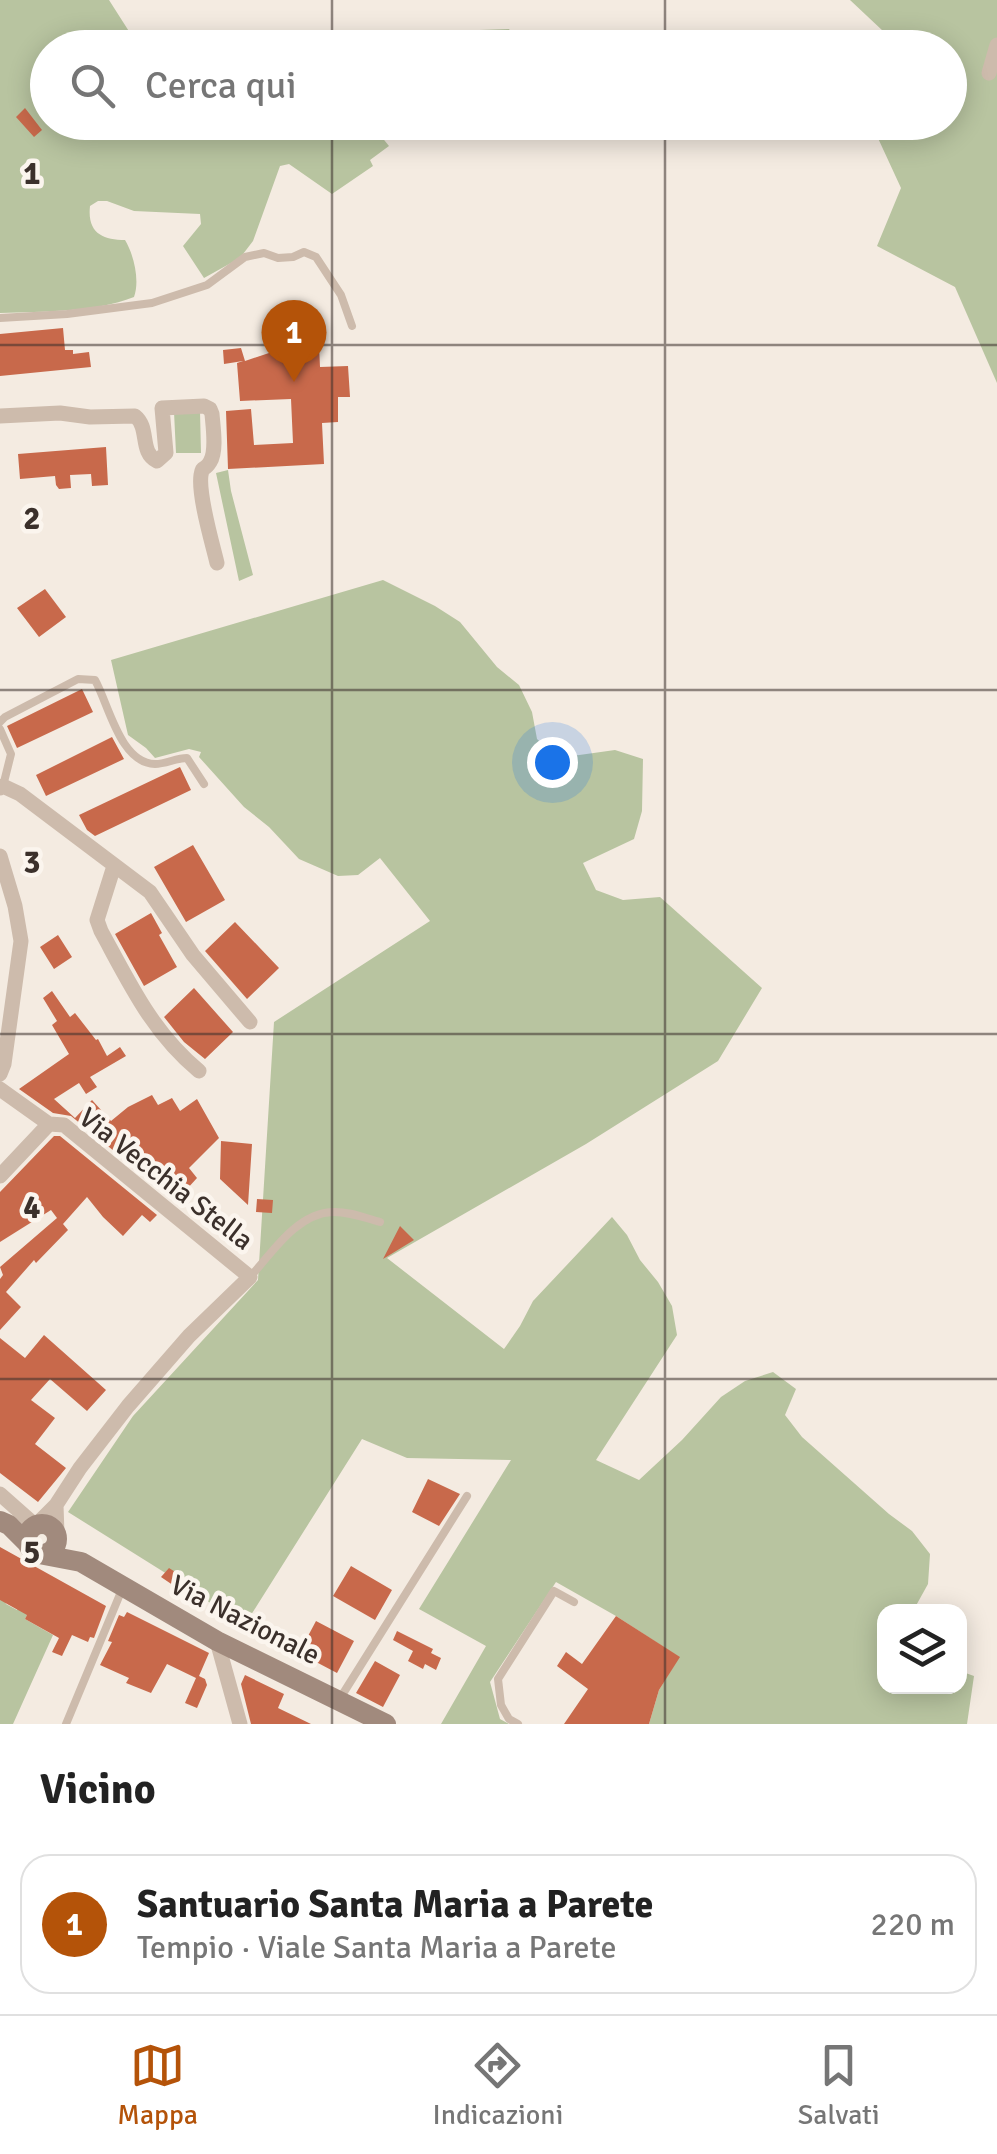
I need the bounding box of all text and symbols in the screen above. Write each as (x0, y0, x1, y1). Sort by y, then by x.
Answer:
search box (30, 30, 967, 140)
icon: search (65, 58, 120, 113)
text: Cerca qui (145, 62, 297, 109)
text: 1 (23, 154, 41, 193)
pin: 1 (262, 300, 326, 382)
text: 2 (23, 499, 41, 538)
your location (527, 737, 578, 788)
text: 3 (23, 843, 41, 882)
street label: Via Vecchia Stella (72, 1100, 260, 1258)
text: 4 (23, 1188, 41, 1227)
text: 5 (23, 1533, 41, 1572)
street label: Via Nazionale (165, 1568, 325, 1672)
map controls (877, 1604, 967, 1694)
button: layers (877, 1604, 967, 1694)
text: Vicino (40, 1764, 156, 1815)
text: Santuario Santa Maria a Parete (137, 1881, 653, 1928)
text: 1 (66, 1905, 83, 1944)
text: 220 m (871, 1905, 955, 1944)
text: Tempio · Viale Santa Maria a Parete (137, 1928, 616, 1967)
tab: Mappa (117, 2038, 198, 2132)
tab: Indicazioni (433, 2038, 563, 2132)
tab: Salvati (798, 2038, 880, 2132)

